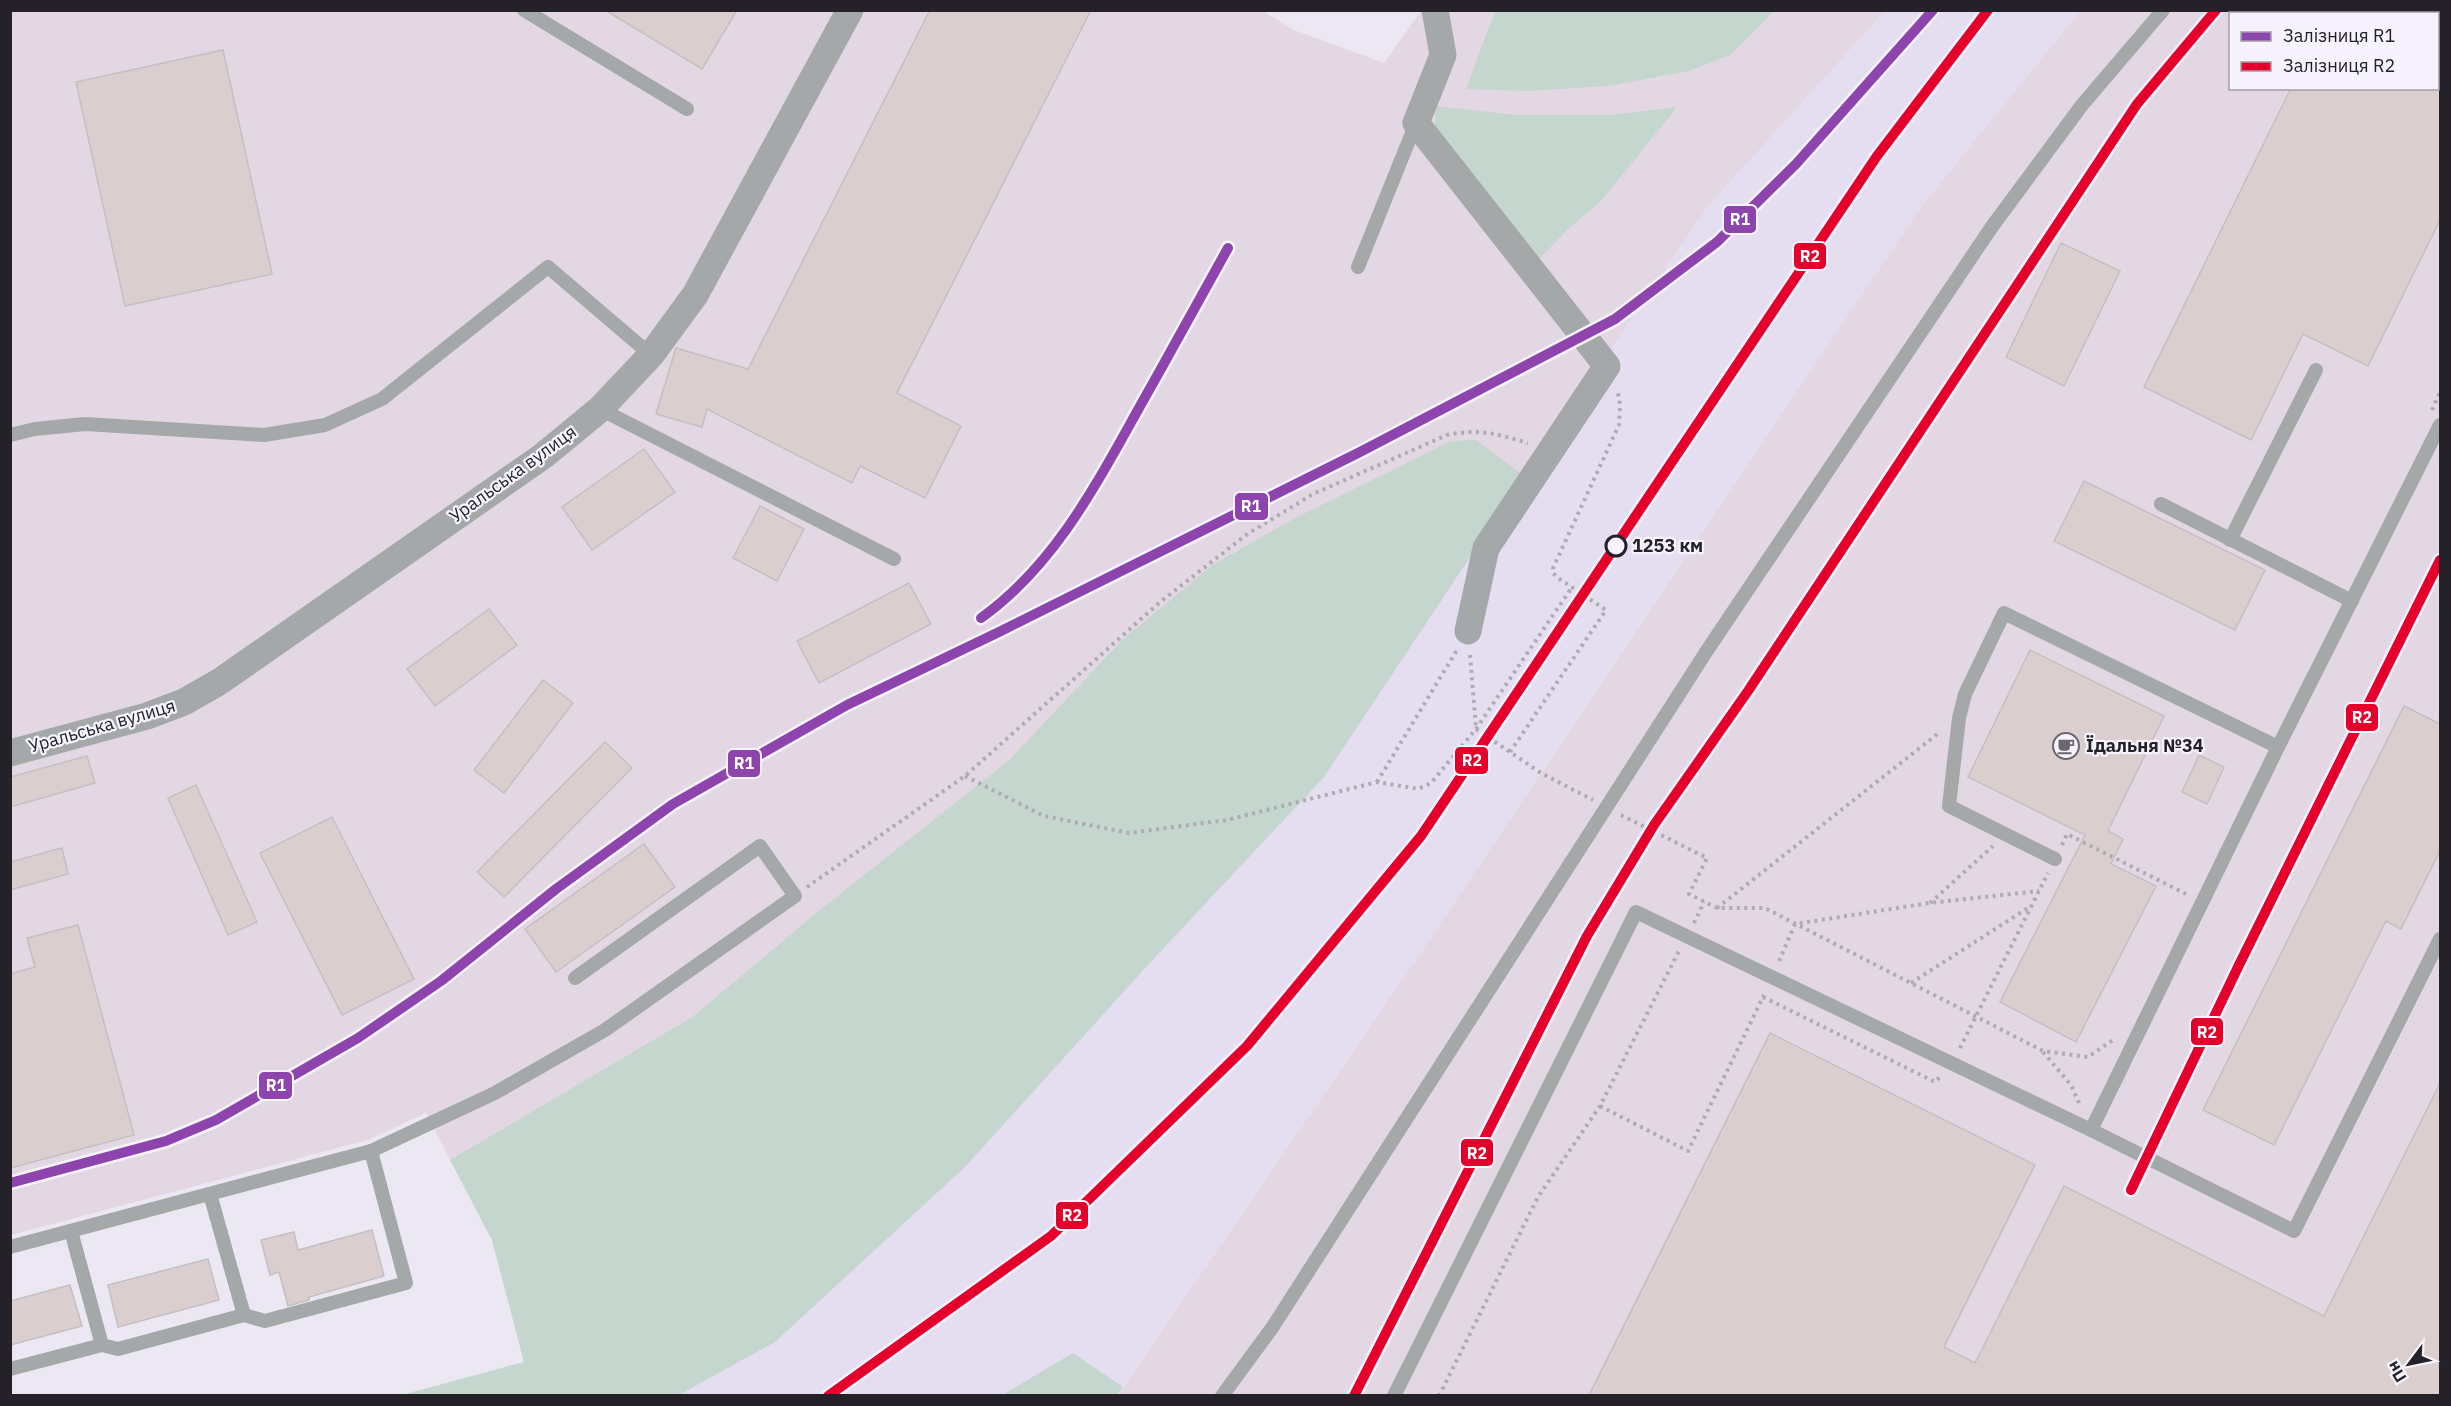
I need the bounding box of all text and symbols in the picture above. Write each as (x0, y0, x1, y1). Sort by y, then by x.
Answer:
legend (2229, 12, 2439, 90)
text: Залізниця R1 (2283, 24, 2395, 47)
text: Залізниця R2 (2283, 54, 2395, 77)
line badge: R1 (1723, 205, 1757, 234)
text: R1 (1730, 209, 1751, 229)
line badge: R2 (1793, 242, 1827, 270)
text: R2 (1800, 246, 1820, 266)
street label: Уральська вулиця (445, 420, 581, 527)
line badge: R1 (1234, 492, 1269, 521)
text: R1 (1241, 496, 1262, 516)
place label: 1253 км (1632, 534, 1703, 557)
marker: 1253 км (1605, 535, 1627, 557)
street label: Уральська вулиця (26, 694, 178, 757)
line badge: R2 (2345, 703, 2379, 732)
text: R2 (2352, 707, 2372, 727)
cafe icon: Їдальня №34 (2051, 731, 2081, 761)
place label: Їдальня №34 (2086, 734, 2204, 757)
line badge: R2 (1454, 746, 1489, 775)
line badge: R1 (727, 749, 761, 778)
text: R2 (1462, 750, 1482, 770)
text: R1 (734, 753, 755, 773)
line badge: R2 (2190, 1017, 2224, 1046)
text: R2 (2197, 1022, 2217, 1042)
line badge: R1 (258, 1071, 293, 1100)
text: R1 (266, 1075, 287, 1095)
line badge: R2 (1460, 1138, 1494, 1167)
text: R2 (1467, 1143, 1487, 1163)
line badge: R2 (1055, 1201, 1089, 1230)
text: R2 (1062, 1205, 1082, 1225)
north arrow (2379, 1334, 2439, 1394)
text: Пн (2382, 1358, 2410, 1386)

